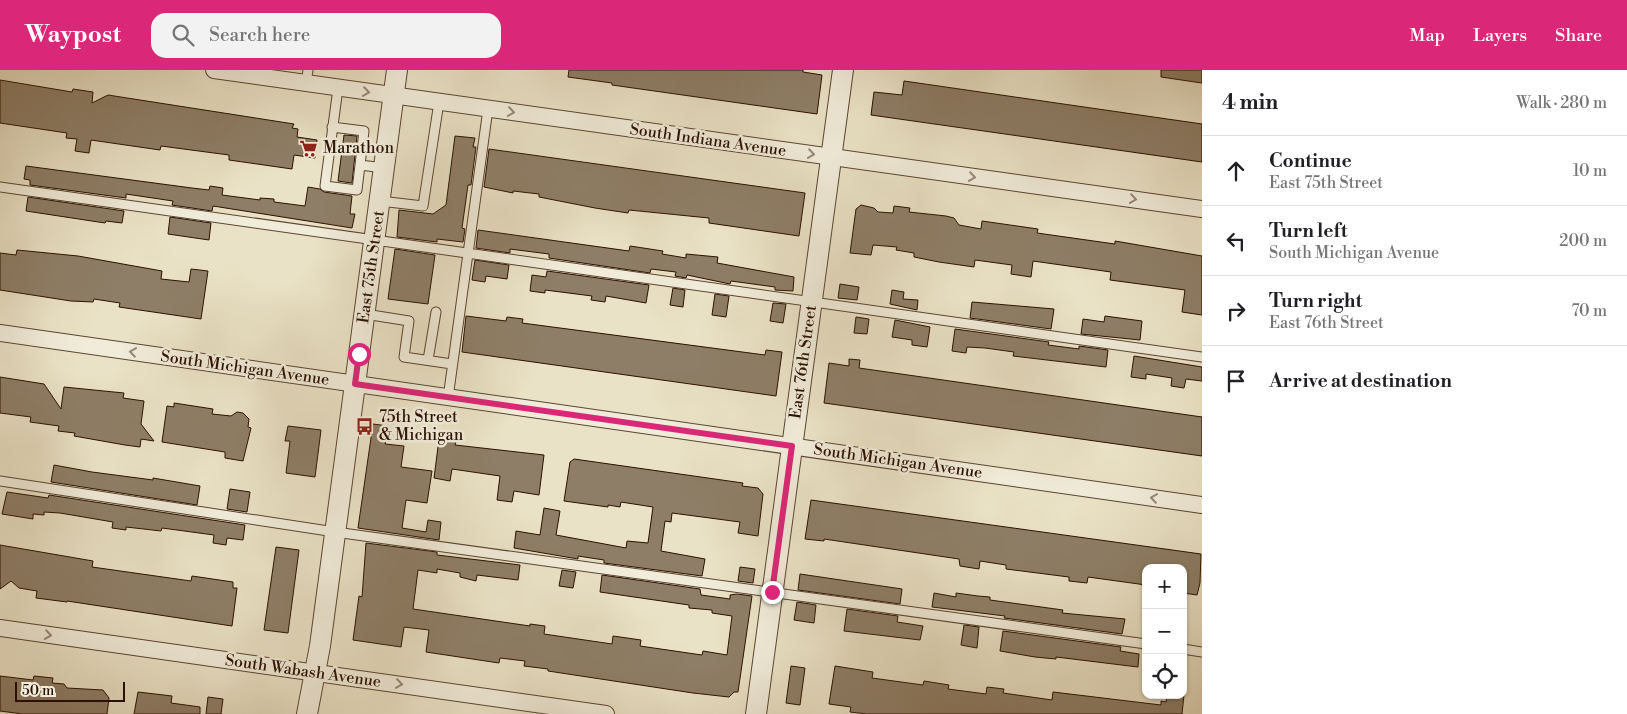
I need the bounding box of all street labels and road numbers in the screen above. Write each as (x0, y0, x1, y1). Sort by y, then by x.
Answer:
street label: South Indiana Avenue (629, 119, 787, 161)
street label: East 75th Street (353, 209, 389, 325)
street label: East 76th Street (785, 304, 821, 420)
street label: South Michigan Avenue (159, 346, 331, 390)
street label: South Michigan Avenue (812, 439, 984, 483)
street label: South Wabash Avenue (224, 650, 382, 692)

